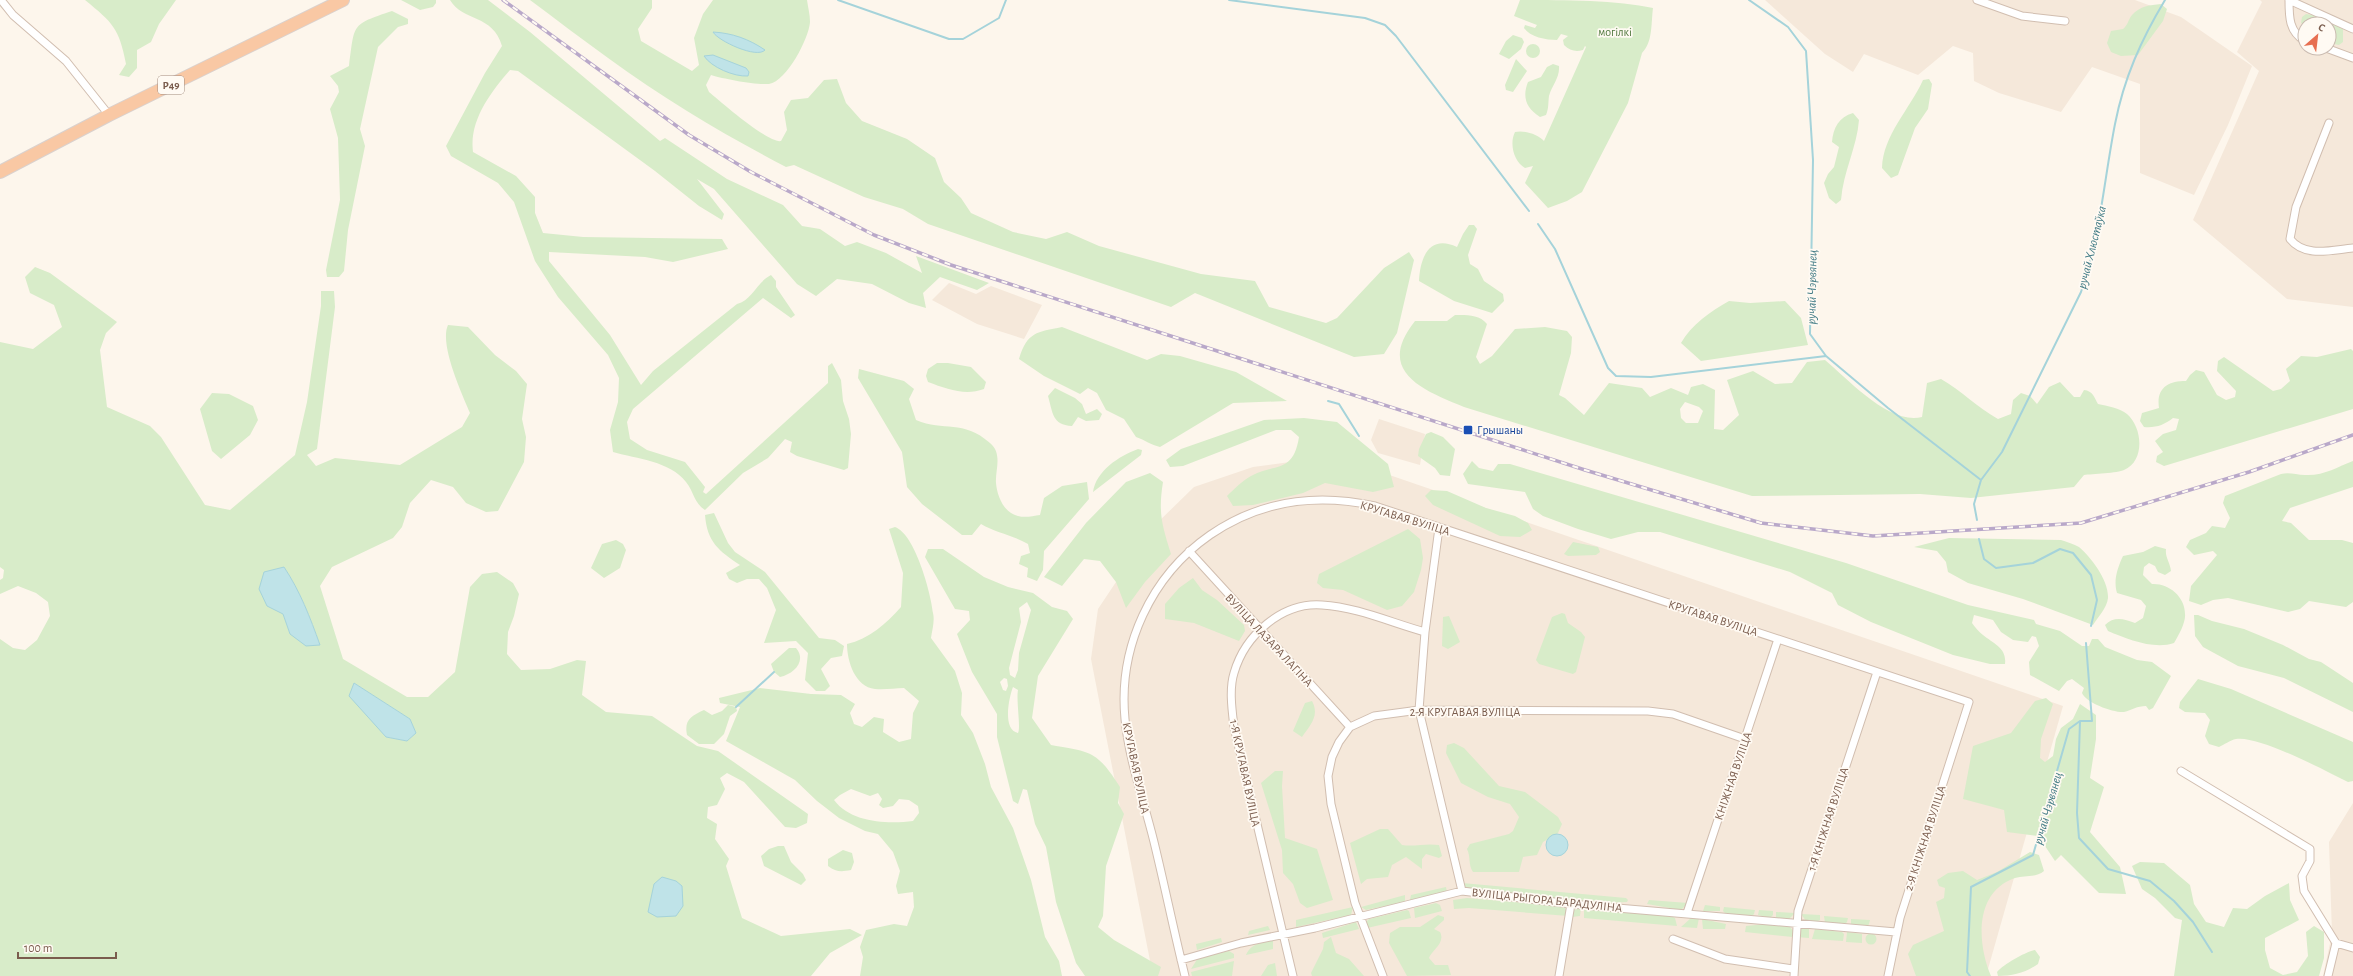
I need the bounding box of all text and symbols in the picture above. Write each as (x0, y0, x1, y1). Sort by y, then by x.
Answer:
north arrow (2297, 16, 2337, 56)
text: С (2316, 21, 2327, 34)
park label: могілкі (1598, 26, 1632, 38)
road number: Р49 (158, 76, 184, 94)
water label: ручай Хлюстаўка (2076, 204, 2109, 290)
water label: ручай Чэрвянец (1805, 250, 1820, 324)
marker: Грышаны (1462, 424, 1474, 436)
place label: Грышаны (1477, 424, 1523, 436)
street label: КРУГАВАЯ ВУЛІЦА (1359, 499, 1451, 537)
street label: ВУЛІЦА ЛАЗАРА ЛАГІНА (1223, 591, 1315, 689)
street label: КРУГАВАЯ ВУЛІЦА (1667, 598, 1759, 638)
street label: 2-Я КРУГАВАЯ ВУЛІЦА (1410, 706, 1520, 718)
street label: 1-Я КРУГАВАЯ ВУЛІЦА (1228, 718, 1262, 828)
street label: КРУГАВАЯ ВУЛІЦА (1120, 721, 1152, 815)
street label: КНІЖНАЯ ВУЛІЦА (1712, 730, 1754, 822)
street label: 1-Я КНІЖНАЯ ВУЛІЦА (1806, 766, 1850, 872)
water label: ручай Чэрвянец (2032, 771, 2065, 846)
street label: 2-Я КНІЖНАЯ ВУЛІЦА (1902, 784, 1948, 892)
street label: ВУЛІЦА РЫГОРА БАРАДУЛІНА (1471, 886, 1623, 914)
scale bar (18, 934, 116, 960)
text: 100 m (24, 942, 52, 954)

